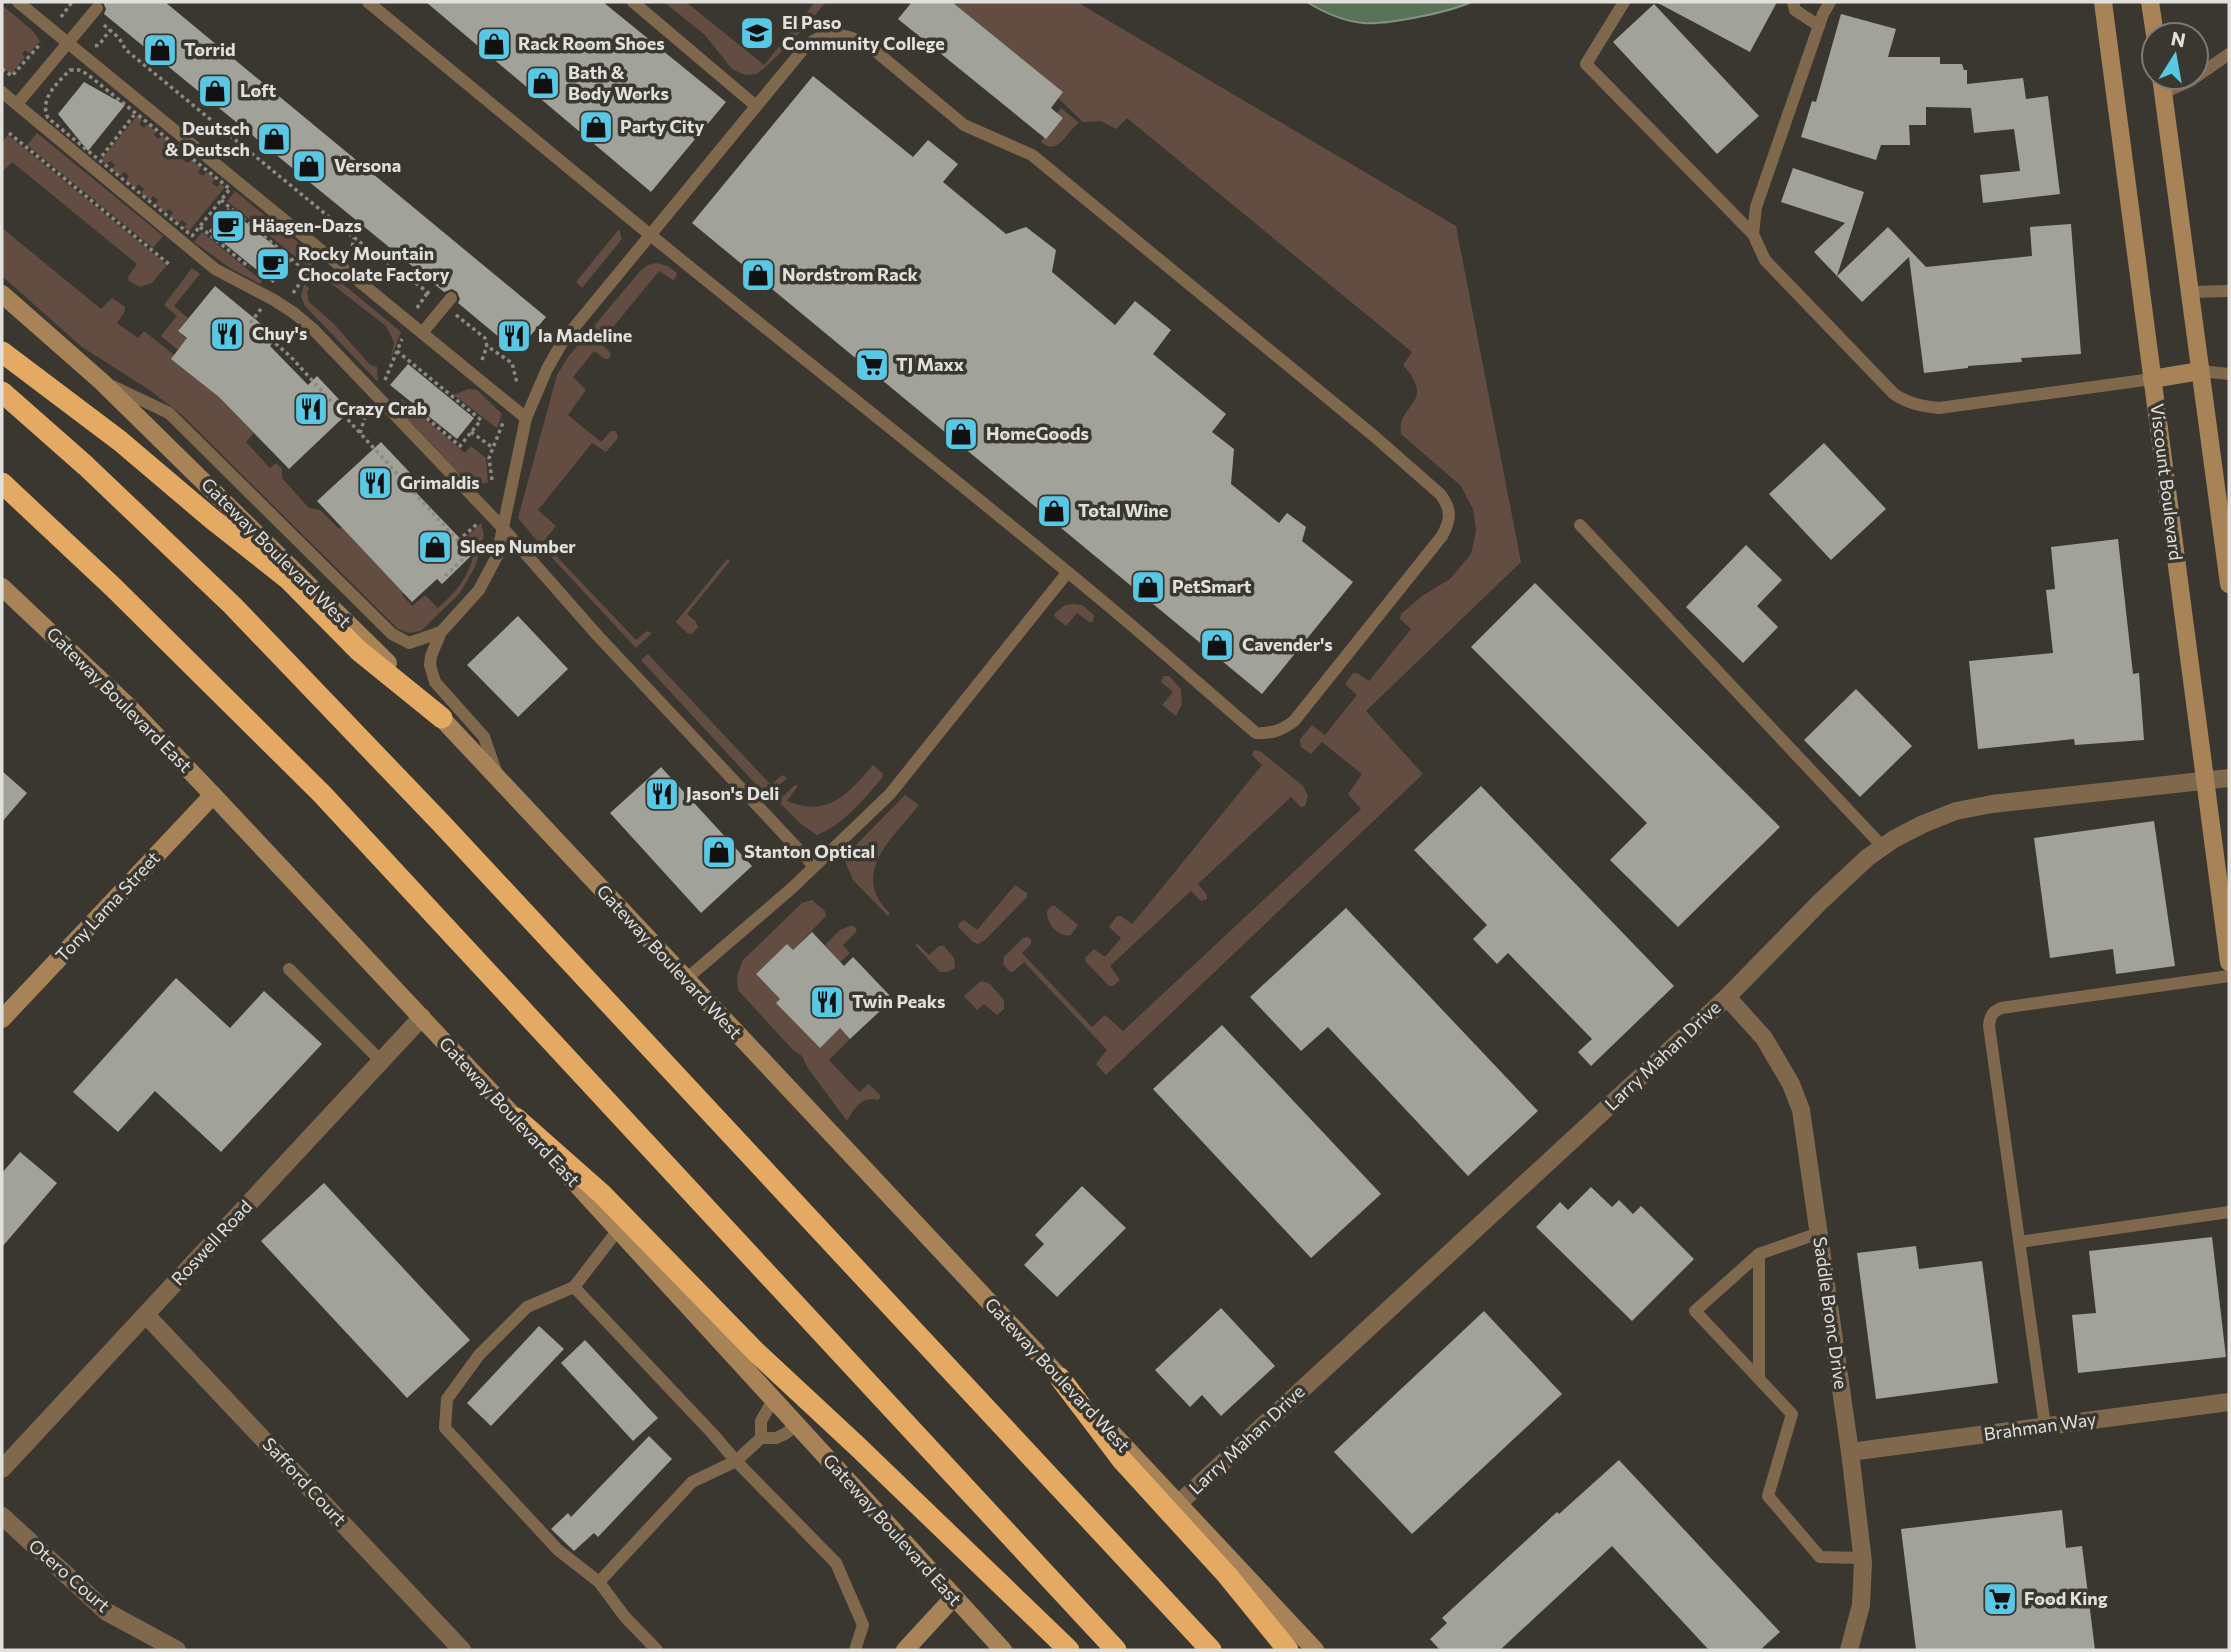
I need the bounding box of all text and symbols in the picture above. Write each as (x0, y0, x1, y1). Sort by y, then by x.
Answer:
place label: El Paso Community College (782, 11, 945, 54)
school or university icon: El Paso Community College (738, 14, 776, 52)
north arrow (2140, 21, 2210, 91)
shop icon: Rack Room Shoes (475, 25, 513, 63)
text: N (2169, 26, 2188, 51)
shop icon: Torrid (141, 31, 179, 69)
place label: Rack Room Shoes (518, 32, 665, 54)
place label: Torrid (184, 38, 235, 60)
place label: Bath & Body Works (568, 61, 669, 104)
shop icon: Bath & Body Works (524, 64, 562, 102)
shop icon: Loft (196, 72, 234, 110)
place label: Loft (240, 79, 277, 101)
shop icon: Party City (577, 108, 615, 146)
place label: Party City (620, 115, 704, 137)
place label: Deutsch & Deutsch (165, 117, 250, 160)
shop icon: Deutsch & Deutsch (255, 120, 293, 158)
shop icon: Versona (290, 147, 328, 185)
place label: Versona (334, 154, 401, 176)
cafe icon: Häagen-Dazs (209, 207, 247, 245)
place label: Häagen-Dazs (252, 214, 362, 236)
place label: Rocky Mountain Chocolate Factory (298, 242, 450, 285)
cafe icon: Rocky Mountain Chocolate Factory (254, 245, 292, 283)
shop icon: Nordstrom Rack (739, 256, 777, 294)
place label: Nordstrom Rack (782, 263, 918, 285)
restaurant icon: Chuy's (208, 315, 246, 353)
restaurant icon: la Madeline (495, 317, 533, 355)
place label: Chuy's (252, 322, 307, 344)
place label: la Madeline (538, 324, 632, 346)
supermarket icon: TJ Maxx (853, 346, 891, 384)
place label: TJ Maxx (896, 353, 964, 375)
restaurant icon: Crazy Crab (292, 390, 330, 428)
place label: Crazy Crab (336, 397, 428, 419)
street label: Viscount Boulevard (2146, 402, 2188, 562)
shop icon: HomeGoods (942, 415, 980, 453)
place label: HomeGoods (986, 422, 1089, 444)
restaurant icon: Grimaldis (356, 464, 394, 502)
place label: Grimaldis (400, 471, 480, 493)
street label: Gateway Boulevard West (197, 473, 356, 632)
shop icon: Total Wine (1035, 492, 1073, 530)
place label: Total Wine (1078, 499, 1168, 521)
shop icon: Sleep Number (416, 528, 454, 566)
place label: Sleep Number (460, 535, 576, 557)
shop icon: PetSmart (1129, 568, 1167, 606)
place label: PetSmart (1172, 575, 1252, 597)
street label: Gateway Boulevard East (42, 622, 197, 777)
shop icon: Cavender's (1198, 626, 1236, 664)
place label: Cavender's (1242, 633, 1333, 655)
restaurant icon: Jason's Deli (643, 775, 681, 813)
place label: Jason's Deli (686, 782, 779, 804)
shop icon: Stanton Optical (700, 833, 738, 871)
place label: Stanton Optical (744, 840, 875, 862)
street label: Tony Lama Street (50, 847, 164, 966)
street label: Gateway Boulevard West (592, 880, 747, 1043)
restaurant icon: Twin Peaks (808, 983, 846, 1021)
place label: Twin Peaks (852, 990, 946, 1012)
street label: Larry Mahan Drive (1600, 996, 1725, 1115)
street label: Gateway Boulevard East (435, 1032, 585, 1191)
street label: Roswell Road (166, 1195, 256, 1289)
street label: Saddle Bronc Drive (1809, 1235, 1853, 1390)
street label: Gateway Boulevard West (980, 1293, 1135, 1456)
street label: Larry Mahan Drive (1184, 1380, 1309, 1499)
street label: Brahman Way (1982, 1407, 2097, 1445)
street label: Safford Court (258, 1433, 351, 1530)
street label: Gateway Boulevard East (819, 1449, 967, 1610)
street label: Otero Court (25, 1534, 115, 1616)
supermarket icon: Food King (1981, 1580, 2019, 1618)
place label: Food King (2024, 1587, 2108, 1609)

